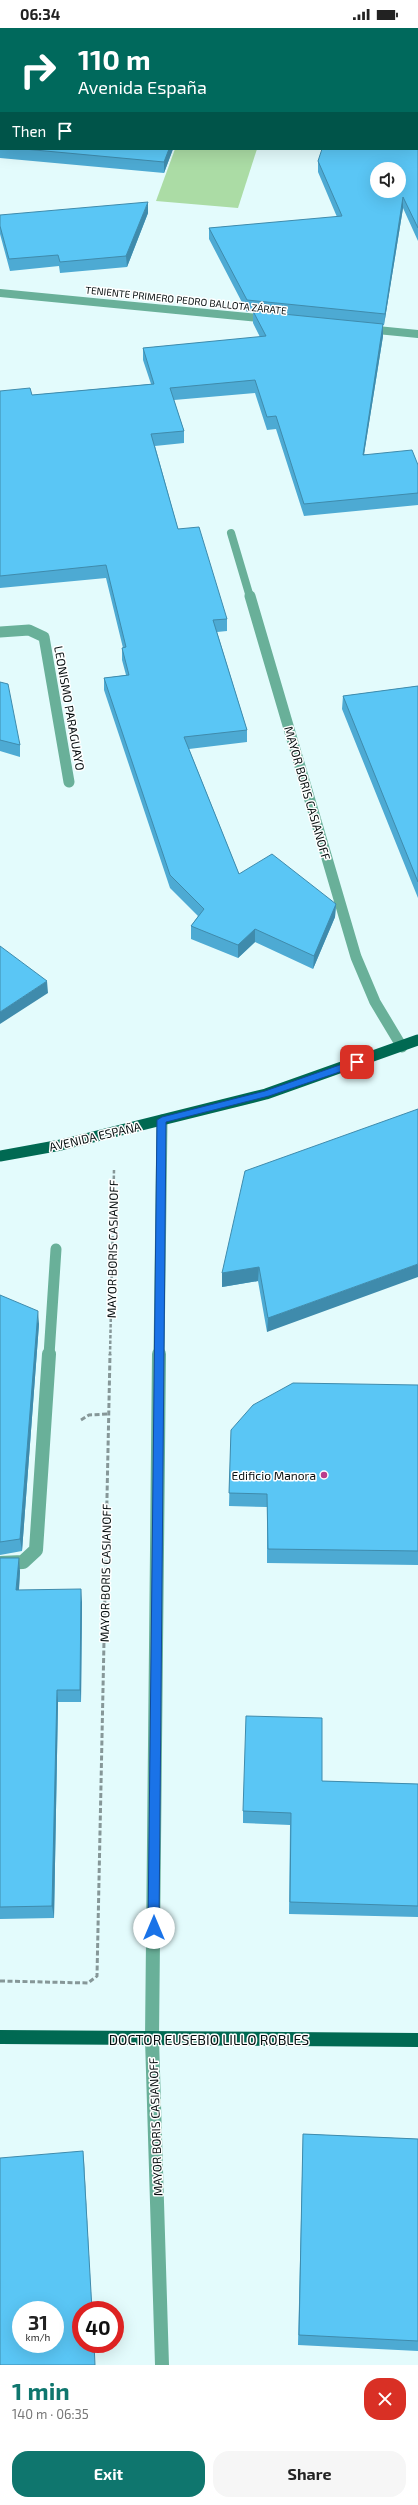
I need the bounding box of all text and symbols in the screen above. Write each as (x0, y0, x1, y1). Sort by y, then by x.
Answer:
text: 06:34 (20, 5, 60, 23)
text: 110 m (78, 42, 151, 76)
icon: right (12, 44, 64, 96)
text: Avenida España (78, 76, 207, 98)
icon: arrive (54, 120, 76, 142)
text: Then (12, 122, 46, 140)
map controls (370, 162, 406, 198)
button: sound (370, 162, 406, 198)
street label: TENIENTE PRIMERO PEDRO BALLOTA ZÁRATE (85, 283, 288, 317)
street label: LEONISMO PARAGUAYO (52, 645, 88, 771)
street label: MAYOR BORIS CASIANOFF (282, 724, 334, 862)
pin (340, 1045, 374, 1079)
icon: arrive (346, 1051, 368, 1073)
street label: AVENIDA ESPAÑA (48, 1118, 143, 1153)
street label: MAYOR BORIS CASIANOFF (104, 1179, 120, 1318)
place label: Edificio Manora (232, 1468, 316, 1482)
marker: Edificio Manora (319, 1470, 329, 1480)
street label: MAYOR BORIS CASIANOFF (97, 1503, 113, 1642)
position arrow (133, 1907, 175, 1949)
street label: DOCTOR EUSEBIO LILLO ROBLES (109, 2031, 309, 2048)
street label: MAYOR BORIS CASIANOFF (146, 2057, 164, 2196)
speed limit sign: 40 (72, 2301, 124, 2353)
text: 31 (28, 2310, 48, 2334)
text: km/h (26, 2331, 50, 2343)
text: 1 min (12, 2376, 70, 2405)
button: close (364, 2378, 406, 2420)
text: 140 m · 06:35 (12, 2406, 89, 2422)
button: Exit (12, 2451, 205, 2497)
button: Share (213, 2451, 406, 2497)

